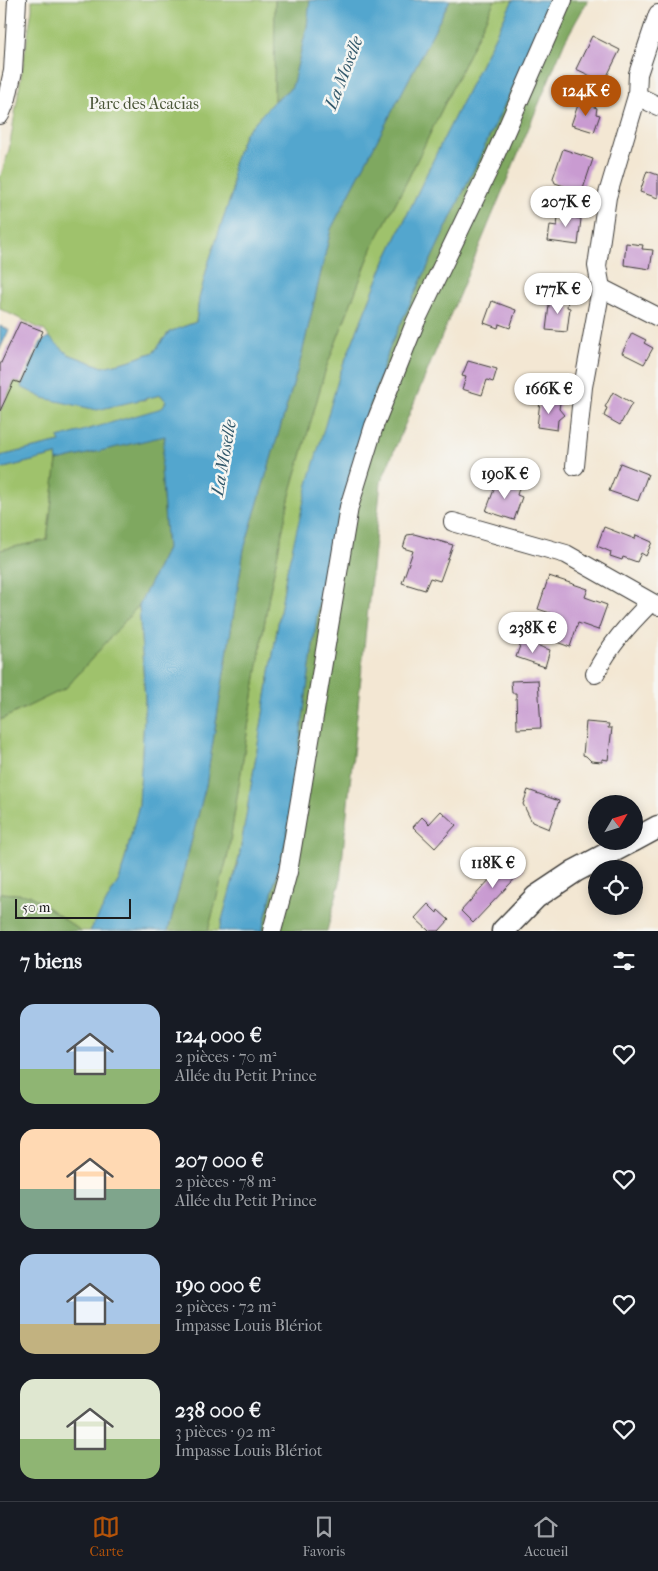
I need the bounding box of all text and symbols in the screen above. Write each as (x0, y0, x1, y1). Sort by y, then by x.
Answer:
water label: La Moselle (320, 33, 368, 114)
pin: 124K € (545, 74, 627, 117)
text: 124K € (562, 81, 610, 100)
park label: Parc des Acacias (89, 94, 199, 113)
pin: 207K € (525, 186, 607, 228)
text: 207K € (541, 192, 591, 211)
pin: 177K € (517, 272, 599, 315)
text: 177K € (535, 279, 581, 298)
pin: 166K € (508, 372, 590, 415)
text: 166K € (525, 379, 573, 398)
water label: La Moselle (207, 418, 241, 500)
pin: 190K € (464, 458, 546, 500)
text: 190K € (481, 464, 529, 483)
pin: 238K € (492, 612, 574, 654)
text: 238K € (509, 618, 557, 637)
north arrow (588, 795, 642, 850)
map controls (588, 795, 643, 915)
pin: 118K € (452, 846, 534, 889)
text: 118K € (471, 853, 515, 872)
button: locate (588, 860, 643, 915)
scale bar (15, 896, 131, 919)
text: 50 m (22, 899, 50, 916)
icon: filters (610, 947, 638, 975)
text: 7 biens (20, 949, 82, 973)
text: 124 000 € (175, 1023, 262, 1047)
icon: home (60, 1024, 120, 1084)
icon: heart (610, 1040, 638, 1068)
text: 2 pièces · 70 m² (175, 1047, 277, 1066)
text: Allée du Petit Prince (175, 1066, 317, 1085)
text: 207 000 € (175, 1148, 264, 1172)
icon: home (60, 1149, 120, 1209)
icon: heart (610, 1165, 638, 1193)
text: 2 pièces · 78 m² (175, 1172, 276, 1191)
text: Allée du Petit Prince (175, 1191, 317, 1210)
text: 190 000 € (175, 1273, 261, 1297)
icon: home (60, 1274, 120, 1334)
icon: heart (610, 1290, 638, 1318)
text: 2 pièces · 72 m² (175, 1297, 276, 1316)
text: Impasse Louis Blériot (175, 1316, 322, 1335)
text: 238 000 € (175, 1398, 261, 1422)
icon: home (60, 1399, 120, 1459)
icon: heart (610, 1415, 638, 1443)
text: 3 pièces · 92 m² (175, 1422, 275, 1441)
text: Impasse Louis Blériot (175, 1441, 322, 1460)
tab: Carte (90, 1513, 123, 1560)
tab: Favoris (303, 1513, 345, 1560)
tab: Accueil (524, 1513, 568, 1560)

